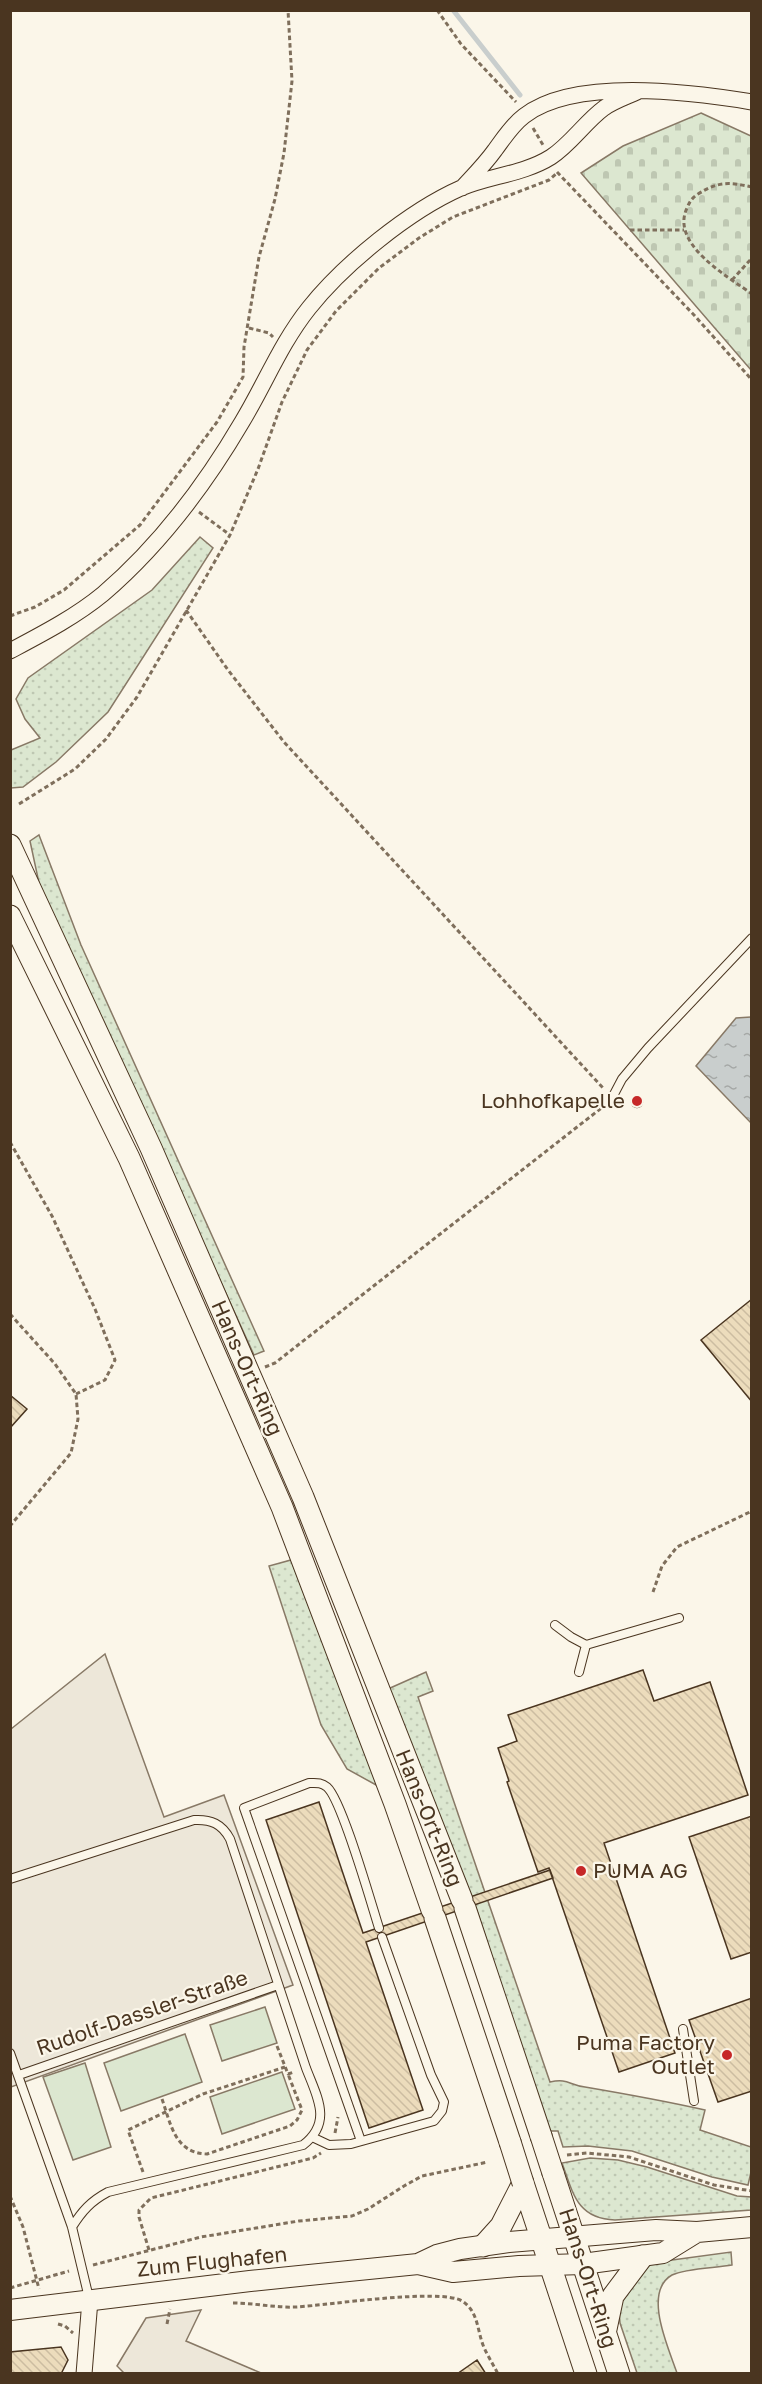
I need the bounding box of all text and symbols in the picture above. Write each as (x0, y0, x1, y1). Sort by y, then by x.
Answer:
place label: Lohhofkapelle (481, 1087, 625, 1113)
marker: Lohhofkapelle (630, 1094, 644, 1108)
street label: Hans-Ort-Ring (206, 1296, 289, 1439)
street label: Hans-Ort-Ring (391, 1745, 469, 1890)
place label: PUMA AG (593, 1857, 688, 1883)
marker: PUMA AG (574, 1864, 588, 1878)
street label: Rudolf-Dassler-Straße (33, 1964, 251, 2060)
place label: Puma Factory Outlet (576, 2029, 715, 2079)
marker: Puma Factory Outlet (720, 2048, 734, 2062)
street label: Hans-Ort-Ring (554, 2204, 624, 2351)
street label: Zum Flughafen (136, 2240, 288, 2282)

